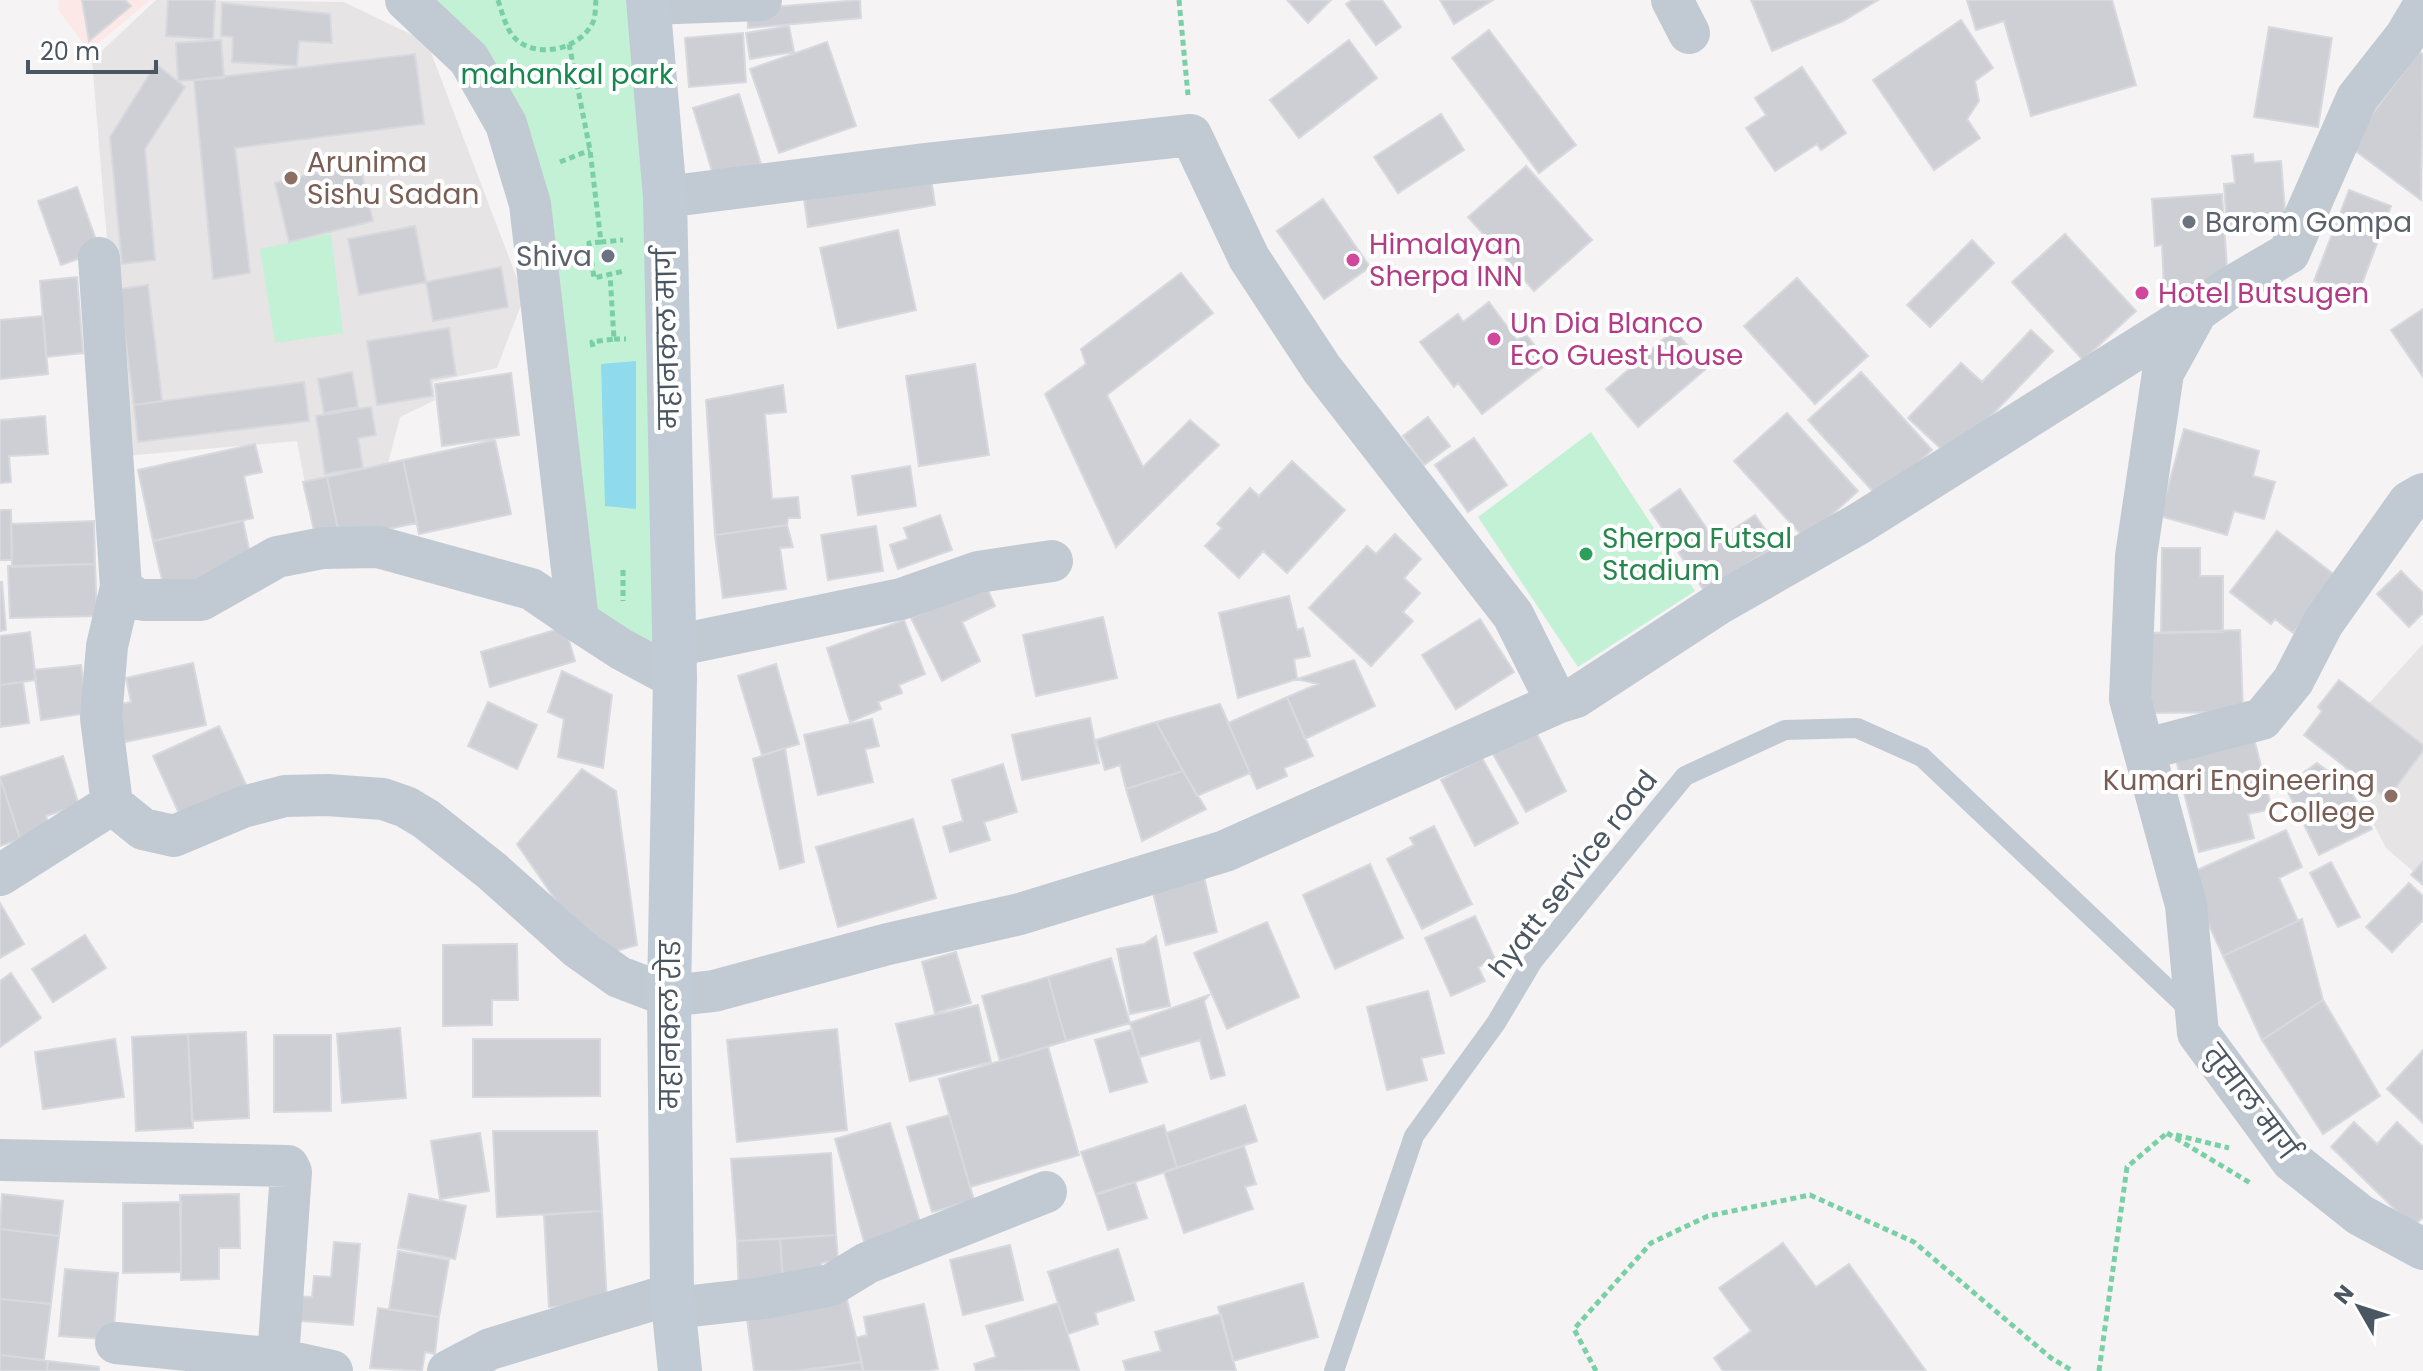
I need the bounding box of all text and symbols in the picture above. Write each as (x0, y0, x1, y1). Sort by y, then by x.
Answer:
scale bar (28, 24, 156, 74)
text: 20 m (40, 35, 100, 68)
park label: mahankal park (461, 55, 674, 94)
place label: Arunima Sishu Sadan (307, 143, 479, 214)
marker: Arunima Sishu Sadan (282, 169, 300, 187)
place label: Barom Gompa (2205, 203, 2412, 242)
marker: Barom Gompa (2180, 213, 2198, 231)
place label: Himalayan Sherpa INN (1369, 225, 1523, 296)
place label: Shiva (516, 237, 592, 276)
street label: महानकल मार्ग (647, 243, 689, 431)
marker: Shiva (599, 247, 617, 265)
marker: Himalayan Sherpa INN (1344, 251, 1362, 269)
place label: Hotel Butsugen (2158, 274, 2369, 313)
marker: Hotel Butsugen (2133, 284, 2151, 302)
place label: Un Dia Blanco Eco Guest House (1510, 304, 1743, 375)
marker: Un Dia Blanco Eco Guest House (1485, 330, 1503, 348)
place label: Sherpa Futsal Stadium (1602, 519, 1792, 590)
marker: Sherpa Futsal Stadium (1577, 545, 1595, 563)
place label: Kumari Engineering College (2103, 761, 2375, 832)
street label: hyatt service road (1480, 762, 1666, 986)
marker: Kumari Engineering College (2382, 787, 2400, 805)
street label: महानकल रोड (651, 940, 690, 1110)
street label: तुसाल मार्ग (2193, 1036, 2309, 1171)
north arrow (2319, 1267, 2399, 1347)
text: N (2327, 1279, 2361, 1311)

